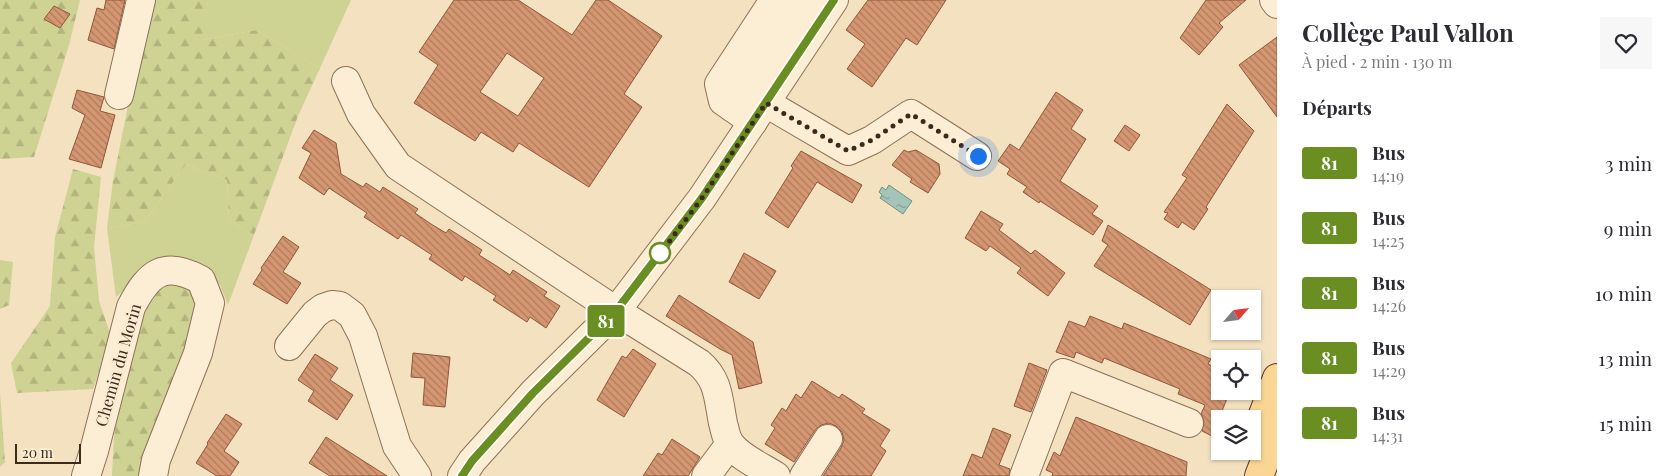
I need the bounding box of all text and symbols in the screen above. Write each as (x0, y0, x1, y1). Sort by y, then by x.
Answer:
text: Collège Paul Vallon (1302, 16, 1514, 48)
button: heart (1600, 17, 1652, 69)
text: À pied · 2 min · 130 m (1302, 51, 1453, 72)
text: Départs (1302, 94, 1372, 120)
text: Bus (1372, 139, 1405, 165)
your location (966, 144, 991, 169)
text: 3 min (1605, 150, 1652, 176)
text: 81 (1321, 151, 1338, 175)
text: 14:19 (1372, 165, 1404, 186)
text: Bus (1372, 204, 1405, 230)
text: 9 min (1604, 215, 1652, 241)
text: 81 (1321, 216, 1338, 240)
text: 14:25 (1372, 230, 1404, 251)
unlabelled marker (649, 242, 671, 264)
text: Bus (1372, 269, 1405, 295)
text: 10 min (1595, 280, 1652, 306)
text: 81 (1321, 281, 1338, 305)
north arrow (1211, 290, 1261, 340)
map controls (1211, 290, 1261, 460)
text: 14:26 (1372, 295, 1406, 316)
street label: Chemin du Morin (90, 300, 145, 429)
line badge: 81 (584, 305, 628, 337)
text: 81 (598, 309, 615, 333)
text: Bus (1372, 334, 1405, 360)
text: 13 min (1598, 345, 1652, 371)
text: 81 (1321, 346, 1338, 370)
button: locate (1211, 350, 1261, 400)
text: 14:29 (1372, 360, 1406, 381)
text: Bus (1372, 399, 1405, 425)
button: layers (1211, 410, 1261, 460)
text: 15 min (1599, 410, 1652, 436)
text: 81 (1321, 411, 1338, 435)
text: 14:31 (1372, 425, 1403, 446)
scale bar (15, 441, 81, 464)
text: 20 m (22, 443, 53, 462)

